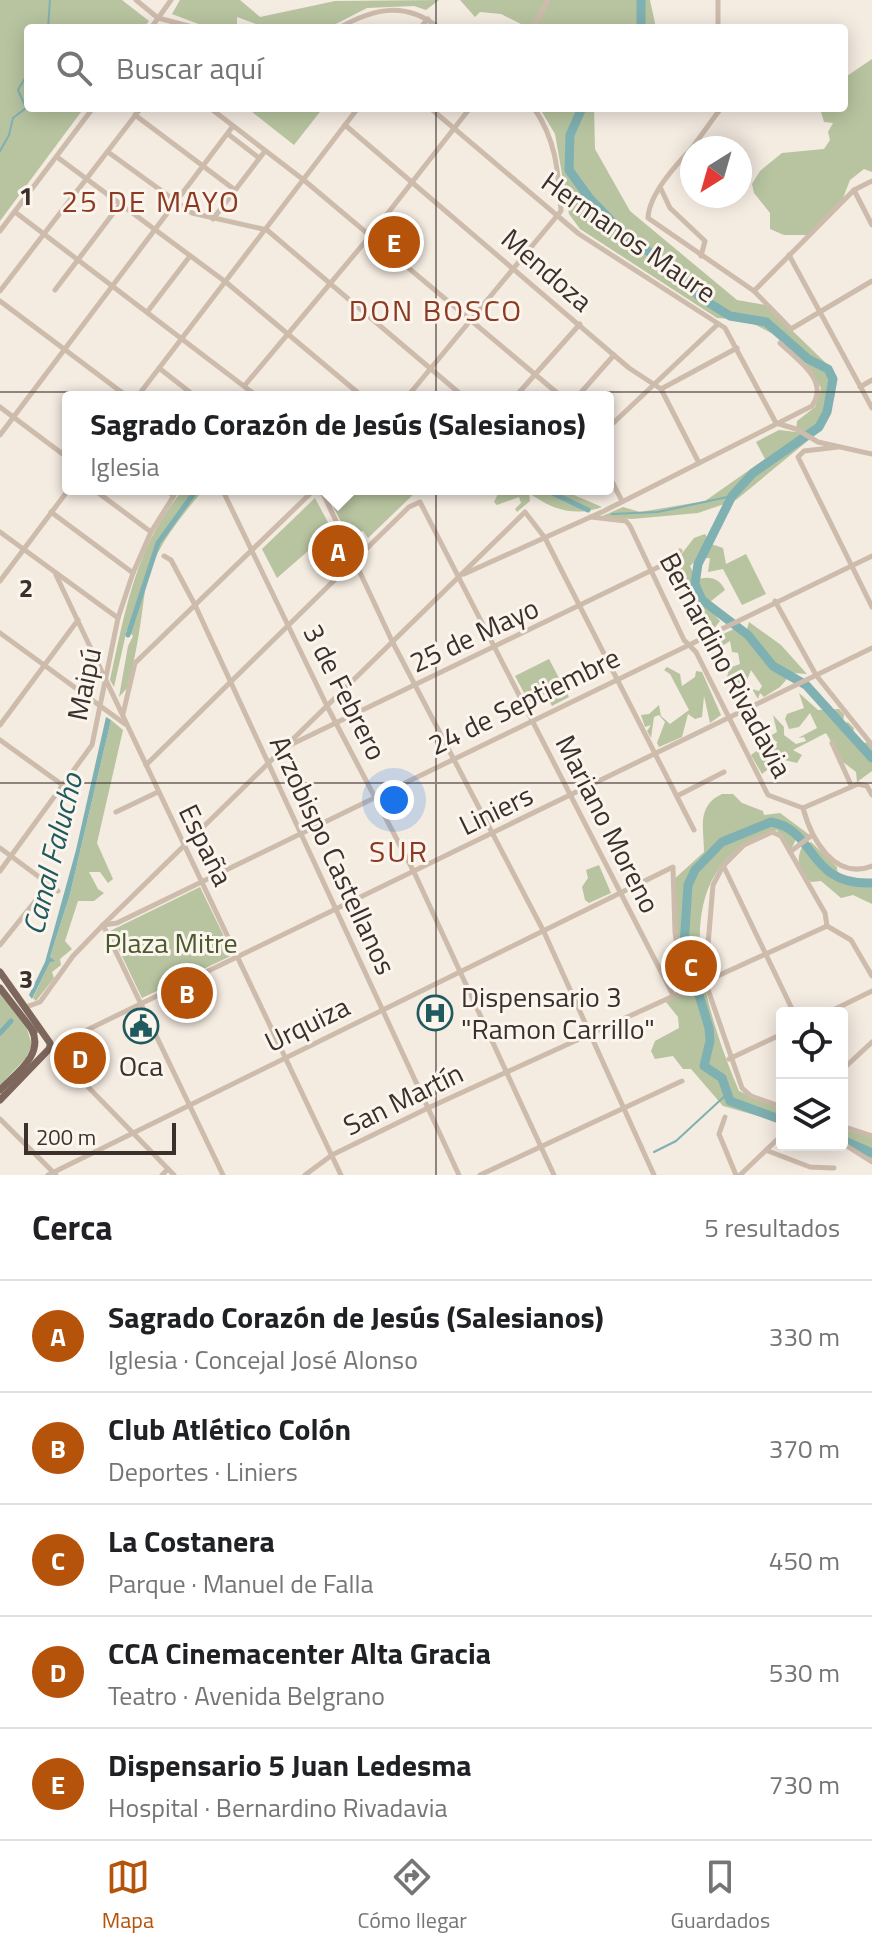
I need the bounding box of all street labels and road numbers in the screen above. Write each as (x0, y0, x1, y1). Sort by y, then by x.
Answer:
street label: Hermanos Maure (533, 160, 726, 313)
street label: Mendoza (492, 218, 603, 322)
street label: Bernardino Rivadavia (649, 545, 804, 785)
street label: 25 de Mayo (402, 586, 545, 683)
street label: 3 de Febrero (293, 616, 398, 767)
street label: 24 de Septiembre (421, 636, 627, 766)
street label: Maipú (55, 644, 112, 724)
street label: Mariano Moreno (545, 727, 672, 920)
street label: Arzobispo Castellanos (259, 728, 408, 981)
street label: Liniers (451, 773, 540, 846)
street label: España (168, 797, 245, 893)
street label: Urquiza (257, 985, 357, 1063)
street label: San Martín (336, 1051, 470, 1146)

